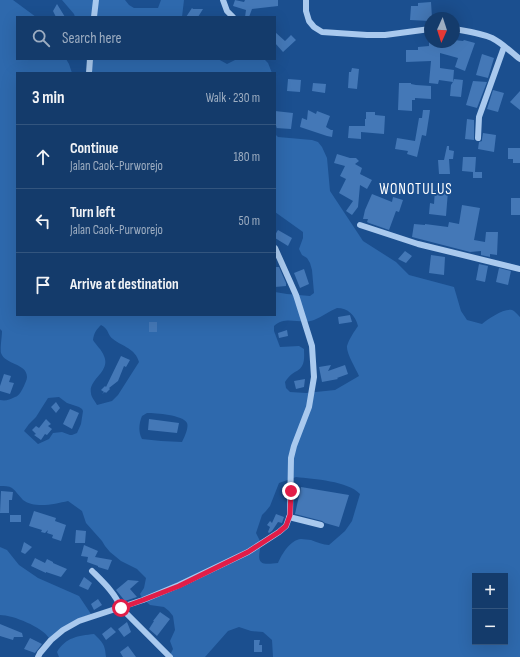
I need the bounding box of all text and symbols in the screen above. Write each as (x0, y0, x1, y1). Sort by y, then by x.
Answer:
north arrow (424, 12, 460, 48)
search box (16, 16, 276, 60)
icon: search (30, 27, 52, 49)
text: Search here (62, 29, 122, 48)
text: 3 min (32, 88, 65, 108)
text: Walk · 230 m (206, 90, 260, 106)
text: Continue (70, 139, 119, 158)
icon: ahead (32, 146, 54, 168)
text: 180 m (234, 149, 260, 165)
text: Jalan Caok-Purworejo (70, 158, 163, 174)
district label: WONOTULUS (379, 180, 453, 199)
text: Turn left (70, 203, 115, 222)
icon: left (32, 210, 54, 232)
text: 50 m (239, 213, 260, 229)
text: Jalan Caok-Purworejo (70, 222, 163, 238)
icon: arrive (32, 274, 54, 296)
text: Arrive at destination (70, 275, 179, 294)
route end (282, 482, 300, 500)
map controls (472, 573, 508, 645)
button: + (472, 573, 508, 609)
route start (112, 599, 130, 617)
button: − (472, 609, 508, 645)

